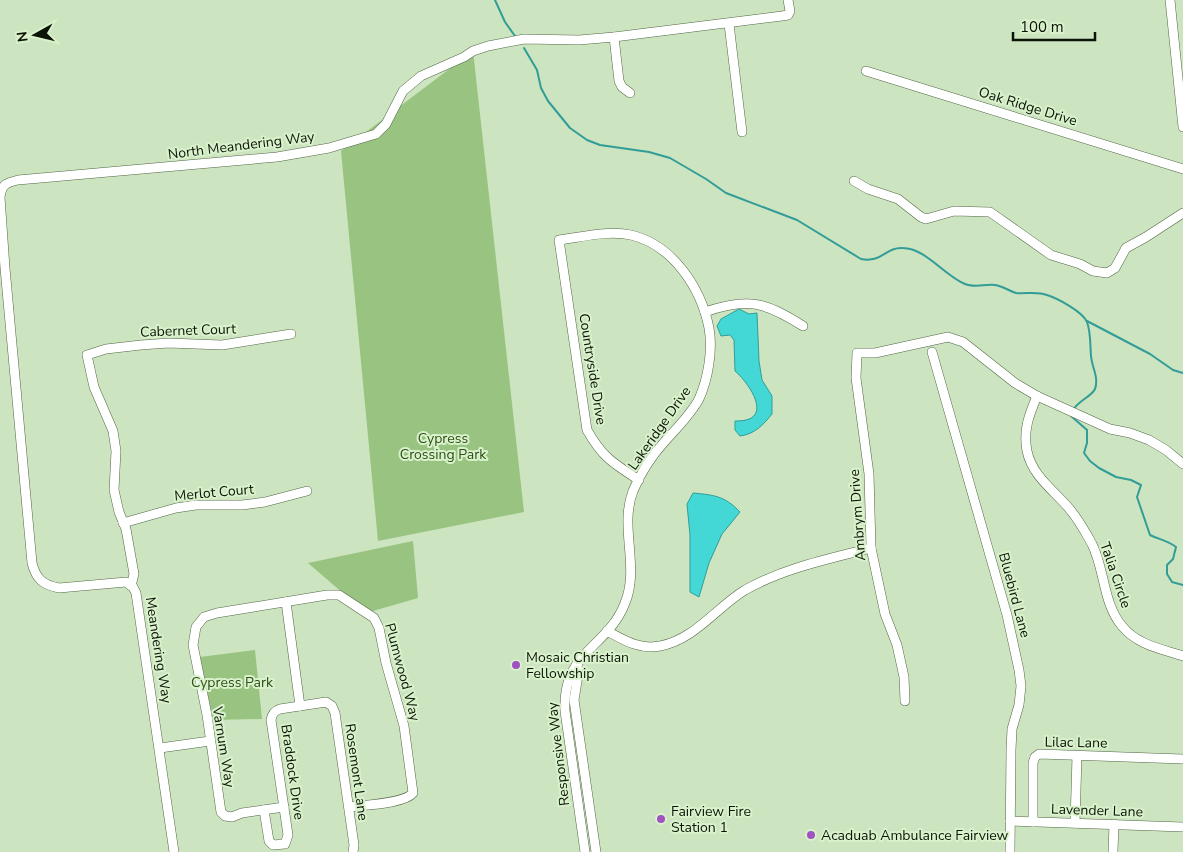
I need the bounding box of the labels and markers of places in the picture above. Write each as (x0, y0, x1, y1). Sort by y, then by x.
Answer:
place label: Mosaic Christian Fellowship (526, 648, 629, 683)
marker: Mosaic Christian Fellowship (510, 659, 522, 671)
place label: Fairview Fire Station 1 (671, 802, 751, 837)
marker: Fairview Fire Station 1 (655, 813, 667, 825)
place label: Acaduab Ambulance Fairview (821, 826, 1009, 845)
marker: Acaduab Ambulance Fairview (805, 829, 817, 841)

